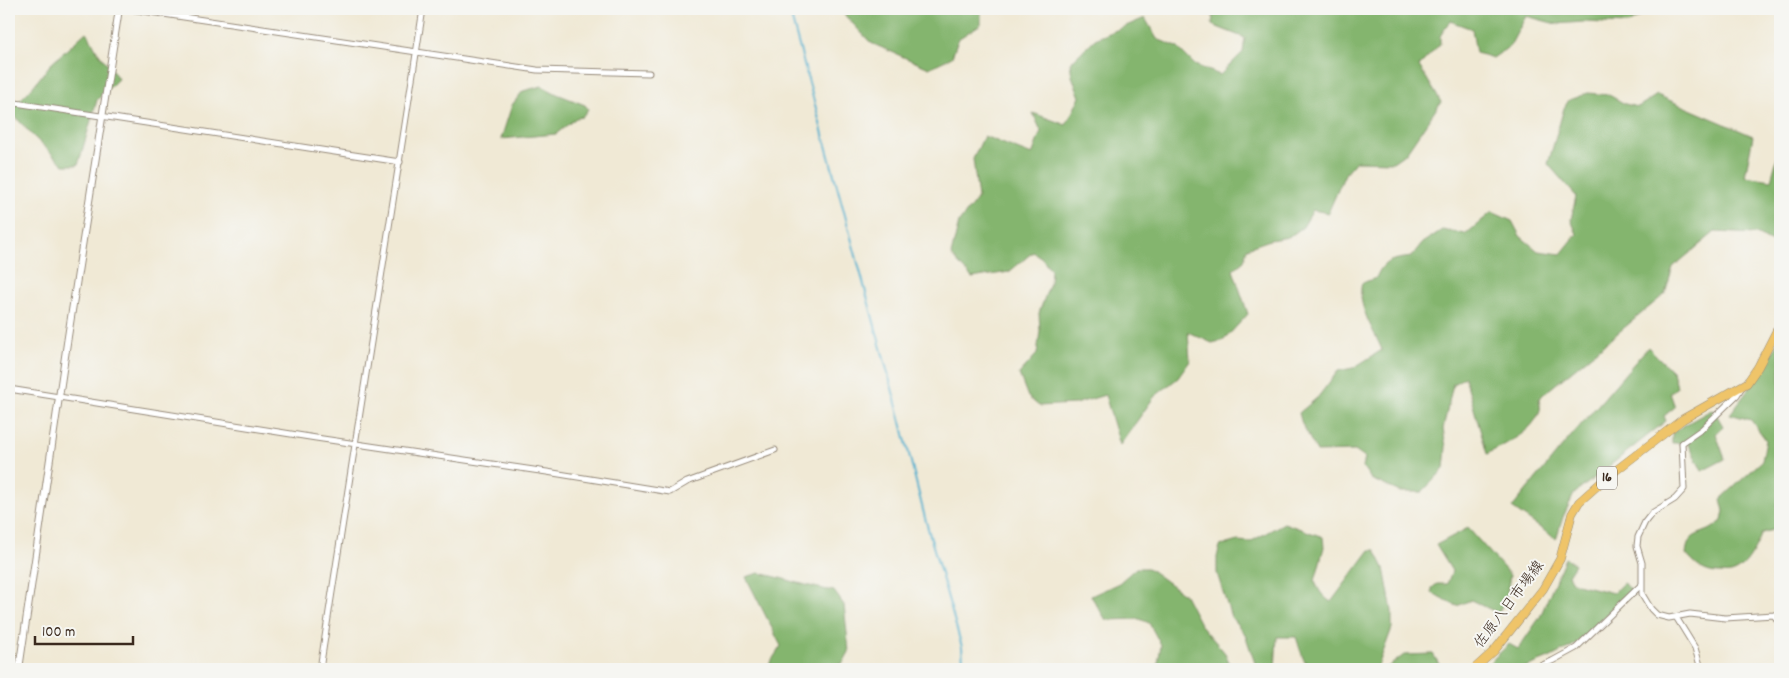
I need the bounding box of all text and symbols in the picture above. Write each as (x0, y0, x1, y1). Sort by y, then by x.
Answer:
road number: 16 (1597, 466, 1617, 489)
street label: 佐原八日市場線 (1470, 556, 1550, 654)
scale bar (35, 613, 132, 645)
text: 100 m (42, 622, 75, 644)

